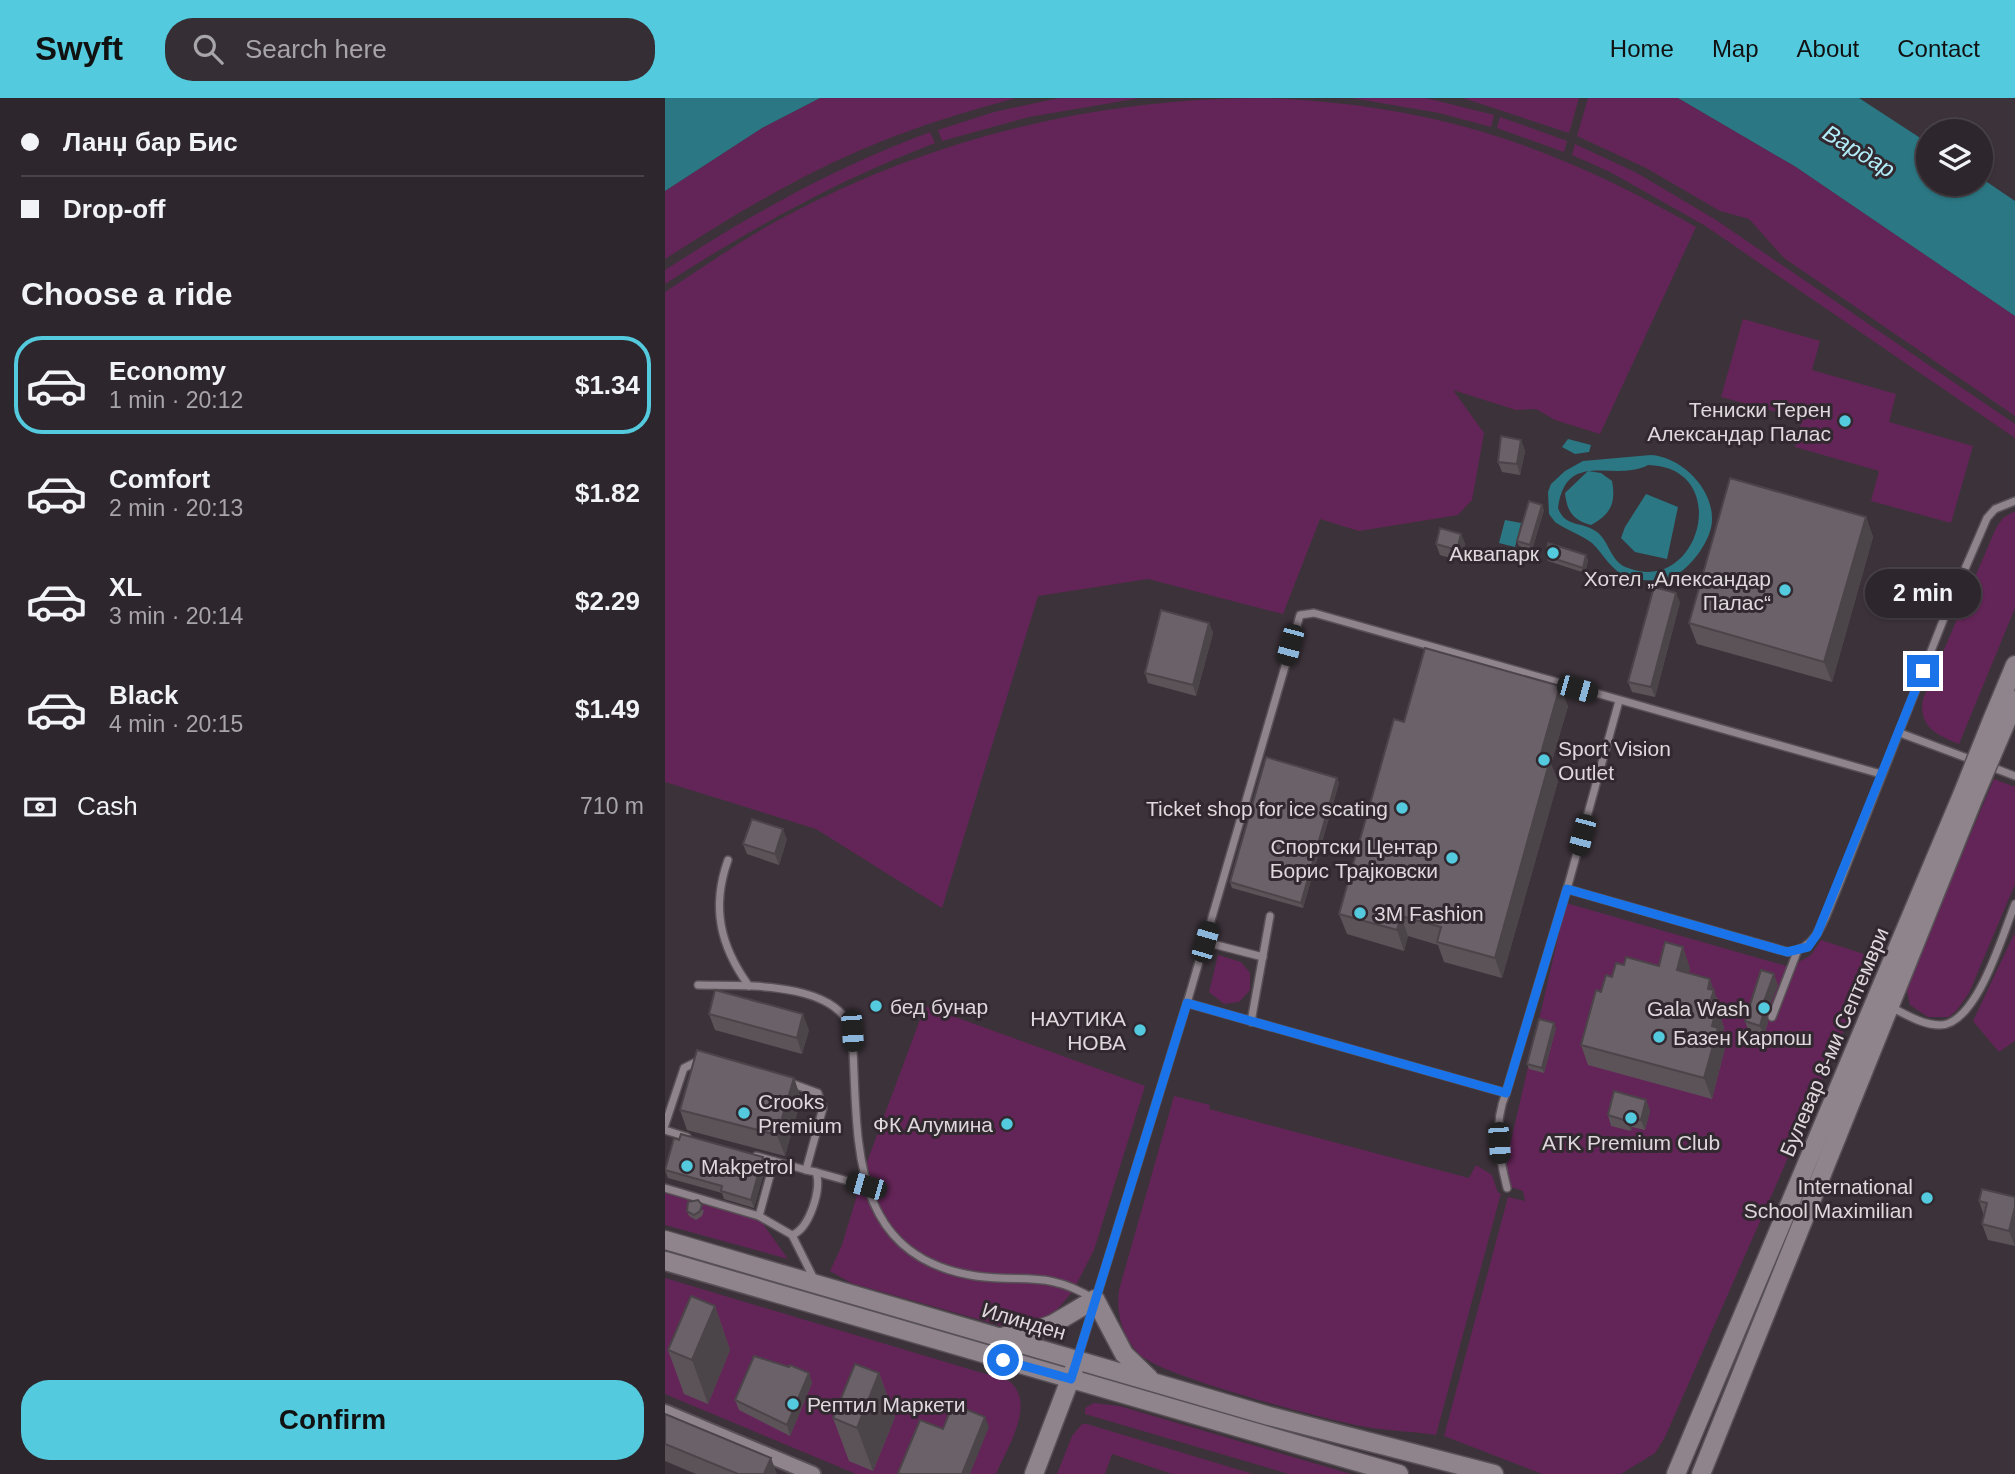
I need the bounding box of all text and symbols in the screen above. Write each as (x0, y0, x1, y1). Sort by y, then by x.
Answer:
search box (165, 18, 655, 81)
text: Swyft (35, 30, 123, 67)
icon: search (189, 30, 227, 68)
text: Search here (245, 34, 387, 64)
text: Home (1610, 35, 1674, 62)
text: Map (1712, 35, 1759, 62)
text: About (1797, 35, 1859, 62)
text: Contact (1897, 35, 1980, 62)
water label: Вардар (1818, 119, 1900, 183)
map controls (1916, 119, 1993, 196)
button: layers (1916, 119, 1993, 196)
text: Ланџ бар Бис (63, 127, 238, 157)
text: Drop-off (63, 194, 166, 224)
text: Choose a ride (21, 276, 233, 312)
icon: car (25, 354, 88, 417)
text: Economy (109, 356, 226, 386)
text: $1.34 (575, 370, 640, 400)
text: 1 min · 20:12 (109, 387, 243, 413)
place label: Тениски Терен Александар Палас (1647, 398, 1831, 445)
marker: Тениски Терен Александар Палас (1837, 413, 1853, 429)
icon: car (25, 462, 88, 525)
text: Comfort (109, 464, 210, 494)
text: $1.82 (575, 478, 640, 508)
text: 2 min · 20:13 (109, 495, 243, 521)
place label: Аквапарк (1449, 542, 1540, 565)
marker: Аквапарк (1545, 545, 1561, 561)
place label: Хотел „Александар Палас“ (1584, 567, 1771, 614)
icon: car (25, 570, 88, 633)
callout: 2 min (1865, 570, 1981, 618)
text: XL (109, 572, 142, 602)
text: 2 min (1893, 580, 1953, 606)
marker: Хотел „Александар Палас“ (1777, 582, 1793, 598)
text: $2.29 (575, 586, 640, 616)
text: 3 min · 20:14 (109, 603, 243, 629)
car (1275, 622, 1306, 668)
route end (1907, 655, 1939, 687)
car (1554, 673, 1601, 705)
icon: car (25, 678, 88, 741)
text: Black (109, 680, 178, 710)
text: $1.49 (575, 694, 640, 724)
text: 4 min · 20:15 (109, 711, 243, 737)
place label: Sport Vision Outlet (1558, 737, 1671, 784)
marker: Sport Vision Outlet (1536, 752, 1552, 768)
icon: cash (21, 788, 59, 826)
text: Cash (77, 791, 138, 821)
text: 710 m (580, 793, 644, 819)
place label: Ticket shop for ice scating (1146, 797, 1388, 820)
marker: Ticket shop for ice scating (1394, 800, 1410, 816)
car (1567, 812, 1598, 858)
place label: Спортски Центар Борис Трајковски (1270, 835, 1438, 882)
marker: Спортски Центар Борис Трајковски (1444, 850, 1460, 866)
place label: 3M Fashion (1374, 902, 1484, 925)
marker: 3M Fashion (1352, 905, 1368, 921)
car (1190, 919, 1221, 965)
street label: Булевар 8-ми Септември (1775, 924, 1893, 1160)
place label: бед бунар (890, 995, 988, 1018)
place label: Gala Wash (1647, 997, 1750, 1020)
marker: бед бунар (868, 998, 884, 1014)
marker: Gala Wash (1756, 1000, 1772, 1016)
place label: НАУТИКА НОВА (1030, 1007, 1126, 1054)
car (841, 1009, 864, 1053)
marker: НАУТИКА НОВА (1132, 1022, 1148, 1038)
place label: Базен Карпош (1673, 1026, 1812, 1049)
marker: Базен Карпош (1651, 1029, 1667, 1045)
place label: Crooks Premium (758, 1090, 842, 1137)
marker: Crooks Premium (736, 1105, 752, 1121)
marker: ATK Premium Club (1623, 1110, 1639, 1126)
place label: ФК Алумина (873, 1113, 993, 1136)
marker: ФК Алумина (999, 1116, 1015, 1132)
car (1488, 1121, 1511, 1165)
place label: ATK Premium Club (1542, 1131, 1720, 1154)
place label: Makpetrol (701, 1155, 793, 1178)
marker: Makpetrol (679, 1158, 695, 1174)
car (843, 1170, 890, 1202)
place label: International School Maximilian (1744, 1175, 1913, 1222)
marker: International School Maximilian (1919, 1190, 1935, 1206)
street label: Илинден (979, 1298, 1069, 1344)
route start (987, 1344, 1019, 1376)
button: Confirm (21, 1380, 644, 1460)
place label: Рептил Маркети (807, 1393, 965, 1416)
marker: Рептил Маркети (785, 1396, 801, 1412)

